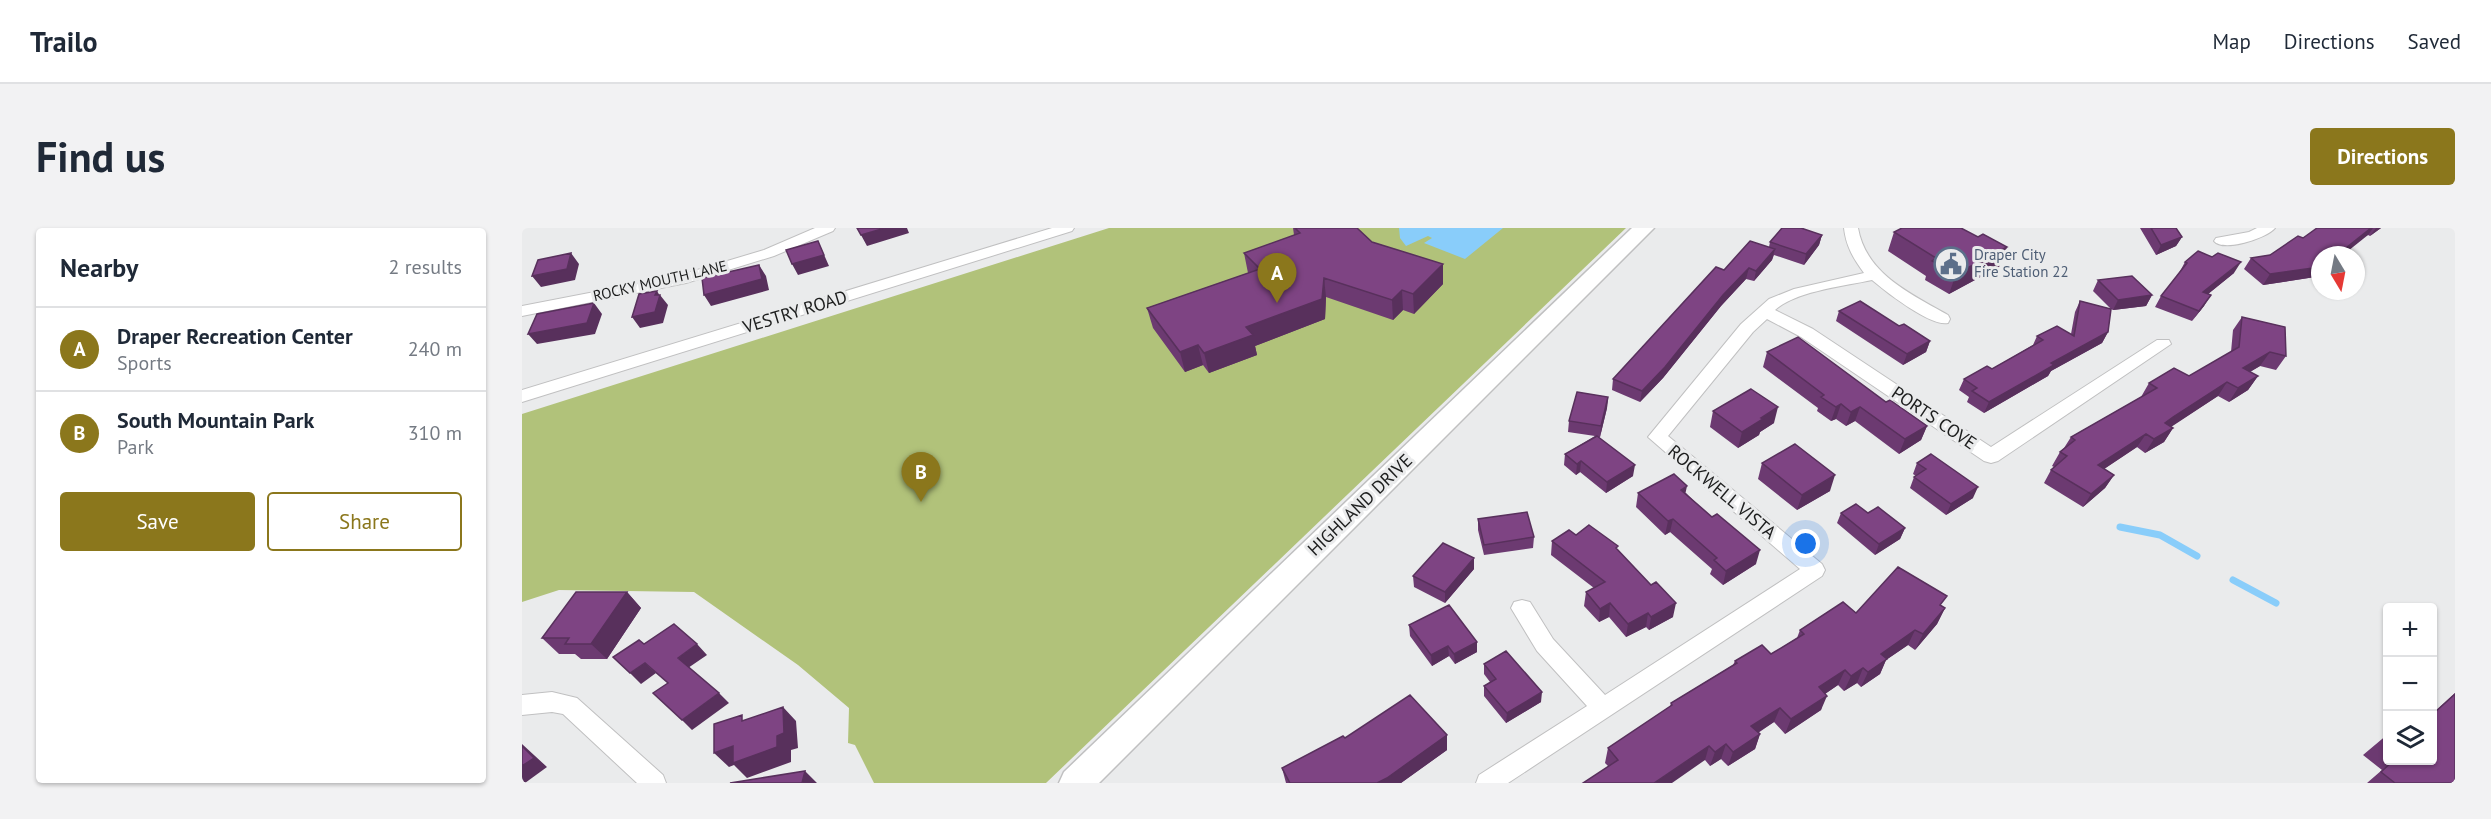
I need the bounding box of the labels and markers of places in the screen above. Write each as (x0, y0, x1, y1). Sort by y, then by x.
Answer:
place label: Draper City Fire Station 22 (1974, 245, 2069, 281)
public building icon: Draper City Fire Station 22 (1933, 246, 1969, 282)
pin: A (1258, 254, 1296, 303)
pin: B (902, 452, 940, 502)

